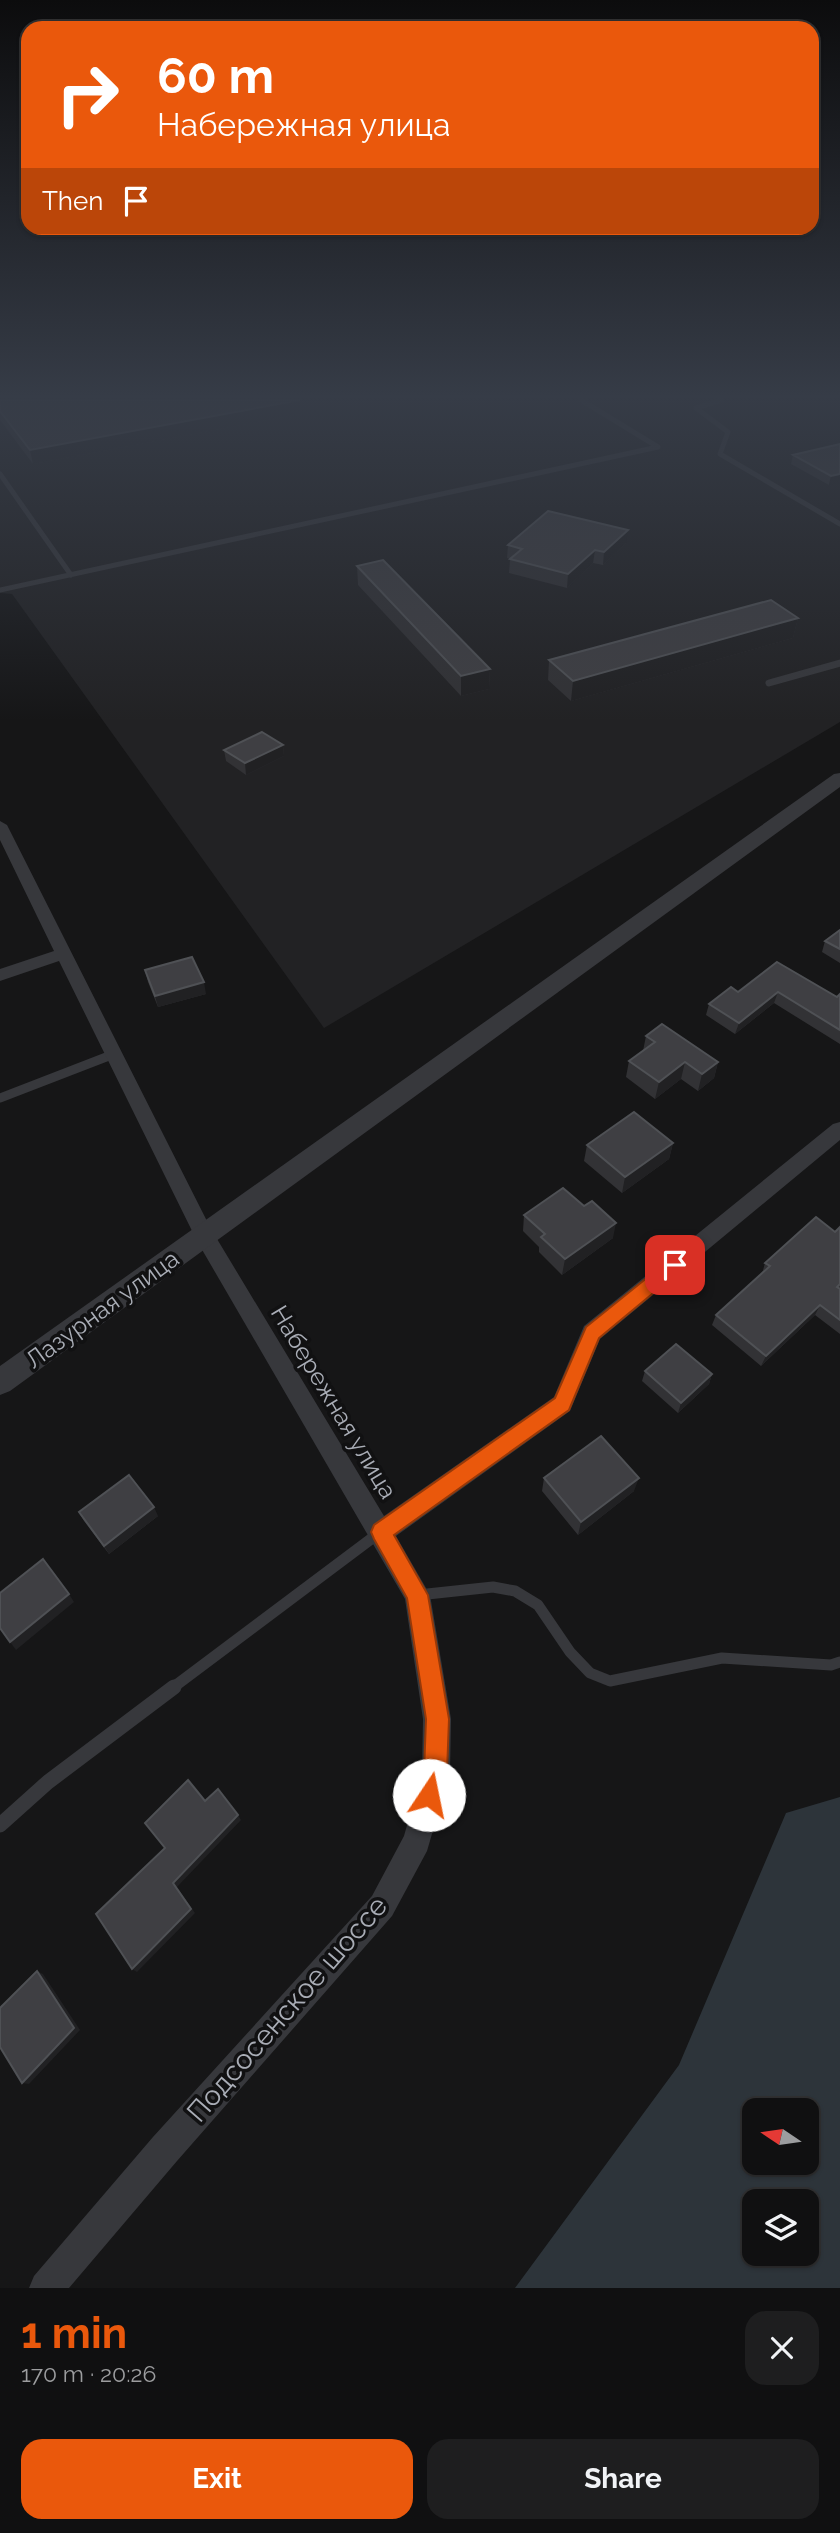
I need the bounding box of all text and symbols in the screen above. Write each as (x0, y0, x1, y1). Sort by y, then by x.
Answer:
text: 60 m (157, 47, 274, 104)
icon: right (42, 49, 133, 140)
text: Набережная улица (157, 106, 450, 143)
icon: arrive (117, 182, 155, 220)
text: Then (42, 186, 103, 216)
pin (645, 1235, 705, 1295)
street label: Лазурная улица (20, 1244, 184, 1374)
icon: arrive (656, 1246, 694, 1284)
street label: Набережная улица (265, 1300, 403, 1504)
position arrow (392, 1758, 466, 1832)
street label: Подсосенское шоссе (180, 1889, 394, 2129)
north arrow (742, 2098, 819, 2175)
map controls (742, 2098, 819, 2266)
button: layers (742, 2189, 819, 2266)
text: 1 min (21, 2309, 127, 2358)
button: close (745, 2311, 819, 2385)
text: 170 m · 20:26 (21, 2360, 156, 2387)
button: Exit (21, 2439, 413, 2519)
button: Share (427, 2439, 819, 2519)

